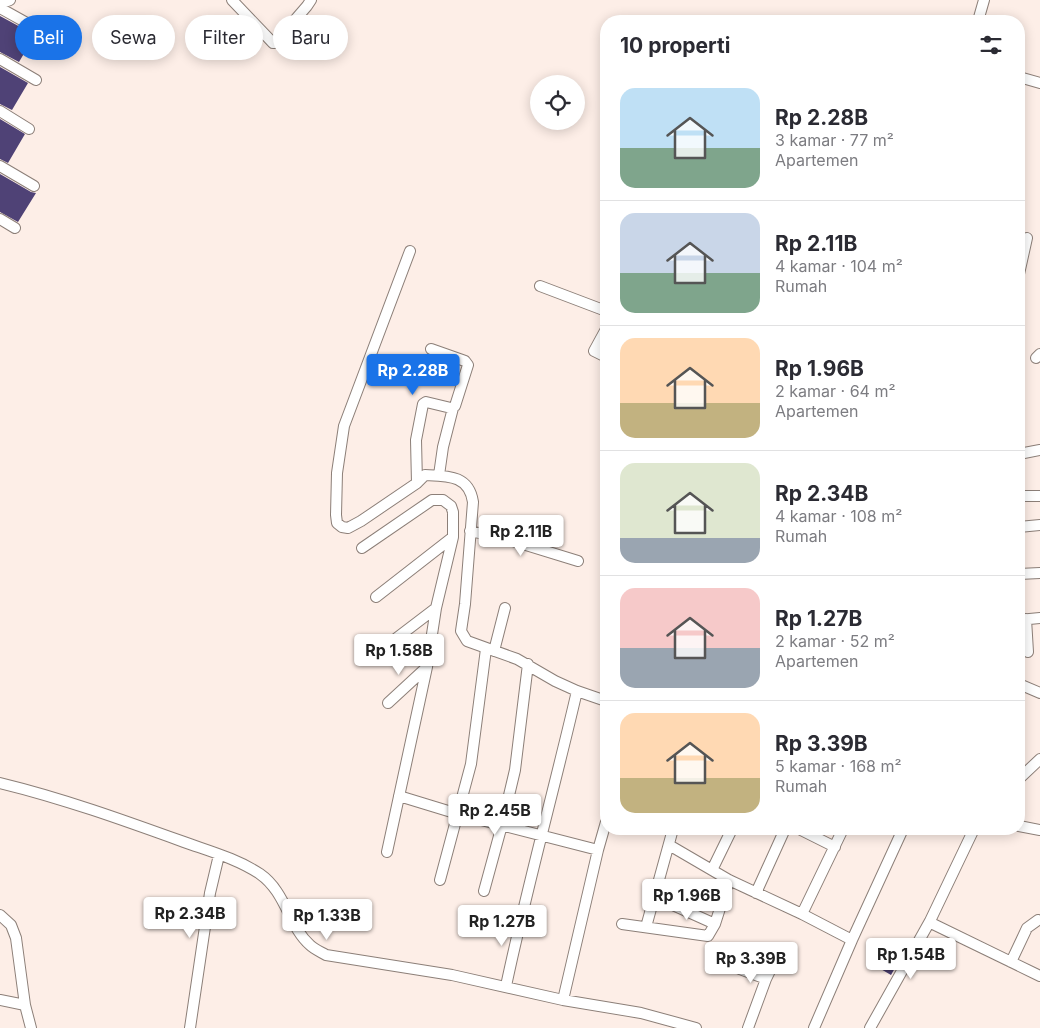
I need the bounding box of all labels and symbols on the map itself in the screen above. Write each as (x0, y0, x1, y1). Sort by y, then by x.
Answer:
pin: Rp 2.28B (361, 354, 465, 396)
pin: Rp 2.11B (469, 514, 573, 557)
pin: Rp 1.58B (347, 634, 451, 676)
pin: Rp 2.45B (443, 794, 547, 836)
pin: Rp 1.96B (635, 878, 739, 921)
pin: Rp 2.34B (138, 896, 242, 939)
pin: Rp 1.33B (275, 898, 379, 941)
pin: Rp 1.27B (450, 904, 554, 947)
pin: Rp 1.54B (859, 938, 963, 980)
pin: Rp 3.39B (699, 942, 803, 984)

